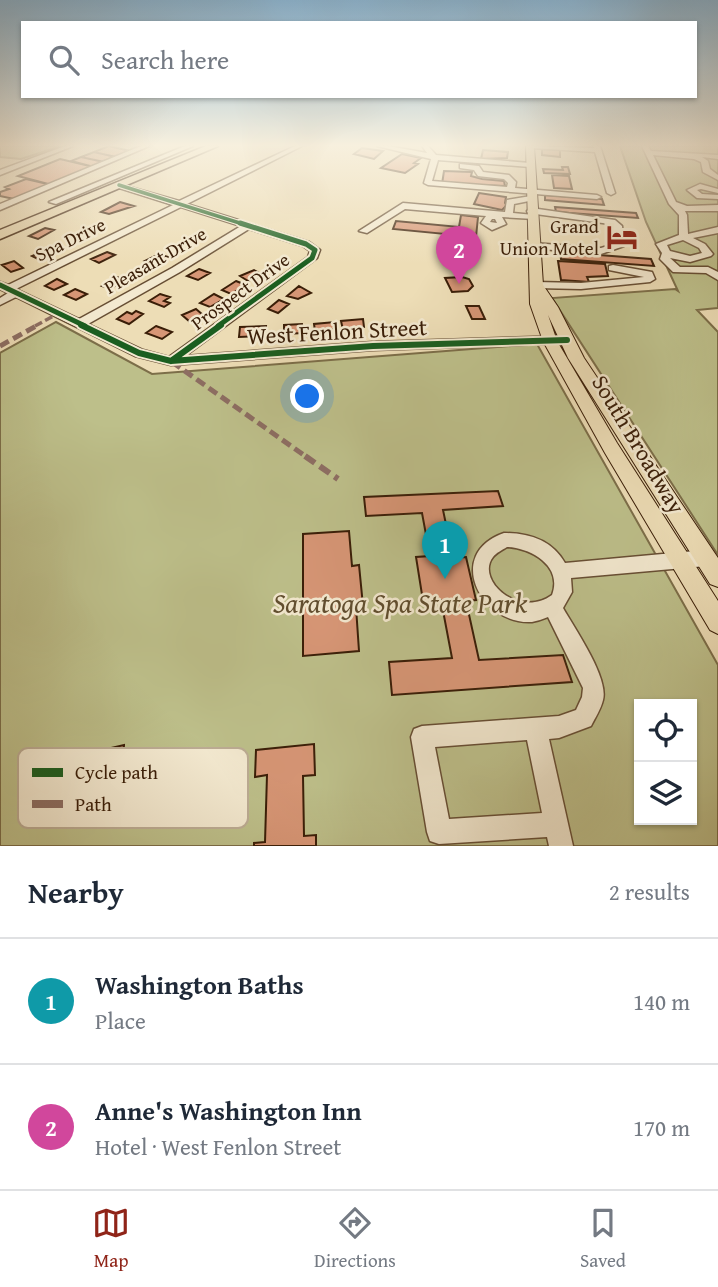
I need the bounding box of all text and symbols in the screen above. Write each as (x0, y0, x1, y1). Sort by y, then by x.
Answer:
search box (21, 21, 697, 98)
text: Search here (101, 40, 229, 79)
icon: search (45, 41, 83, 79)
street label: Spa Drive (30, 210, 110, 268)
place label: Grand Union Motel (500, 212, 600, 262)
street label: Pleasant Drive (99, 219, 211, 301)
hotel icon: Grand Union Motel (605, 220, 639, 254)
pin: 2 (436, 226, 482, 284)
street label: Prospect Drive (185, 246, 295, 336)
street label: West Fenlon Street (246, 310, 428, 352)
street label: South Broadway (584, 368, 694, 520)
your location (290, 379, 324, 413)
pin: 1 (422, 521, 468, 579)
park label: Saratoga Spa State Park (273, 582, 528, 623)
map controls (634, 699, 697, 825)
button: locate (634, 699, 697, 762)
legend (18, 748, 248, 828)
text: Cycle path (75, 758, 158, 786)
button: layers (634, 762, 697, 825)
text: Path (75, 790, 112, 818)
text: Nearby (28, 870, 124, 914)
text: 2 results (609, 875, 690, 908)
text: Washington Baths (95, 965, 304, 1004)
text: 1 (45, 985, 57, 1018)
text: 140 m (633, 985, 690, 1018)
text: Place (95, 1004, 146, 1037)
text: Anne's Washington Inn (95, 1091, 362, 1130)
text: 2 (45, 1111, 57, 1144)
text: 170 m (633, 1111, 690, 1144)
text: Hotel · West Fenlon Street (95, 1130, 341, 1163)
tab: Map (92, 1204, 130, 1274)
tab: Directions (314, 1204, 396, 1274)
tab: Saved (580, 1204, 626, 1274)

